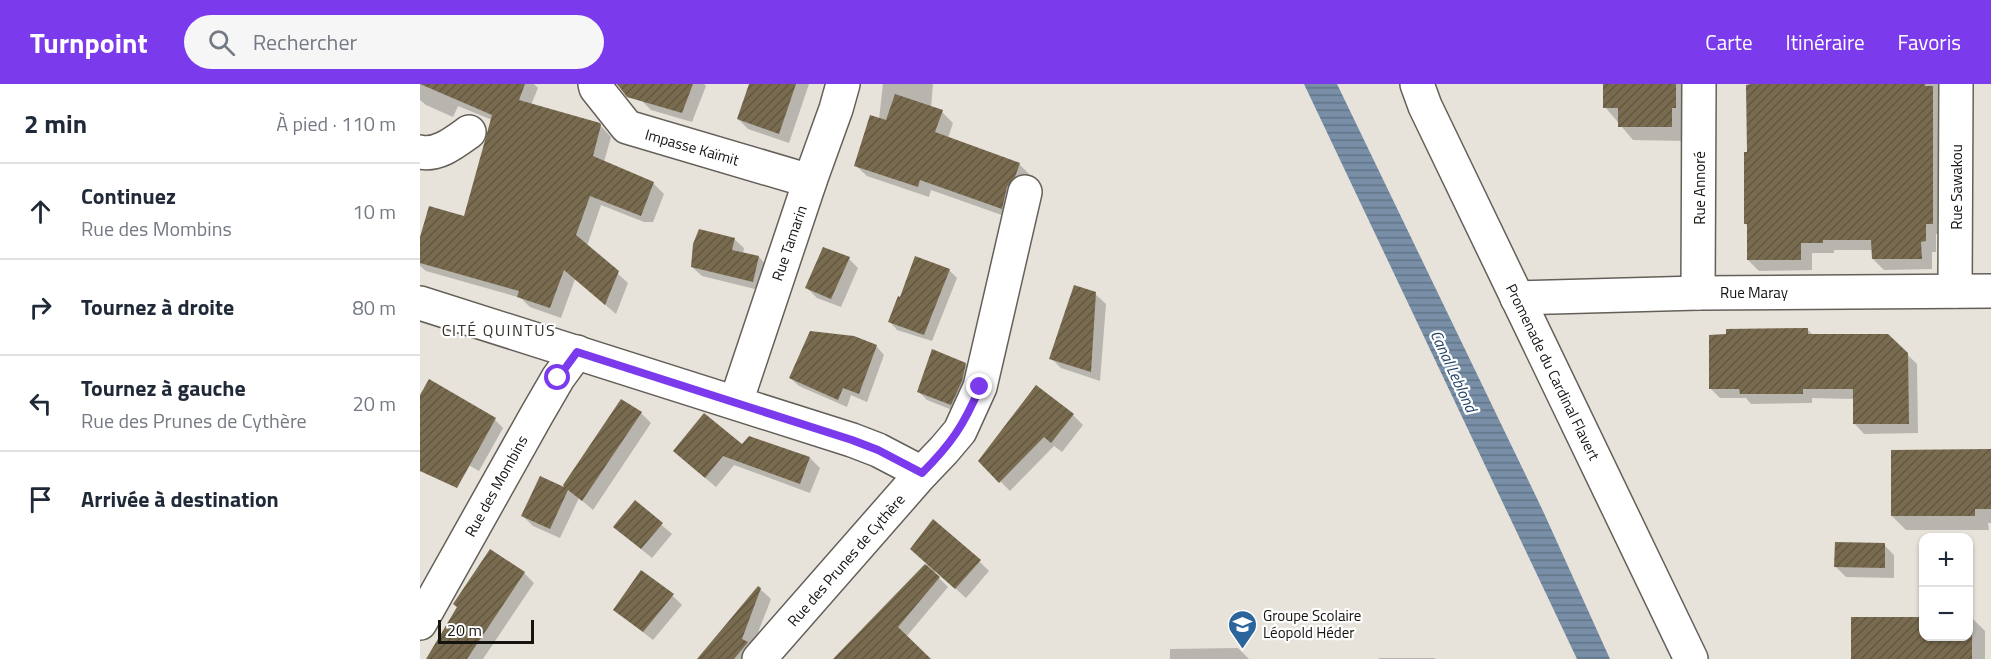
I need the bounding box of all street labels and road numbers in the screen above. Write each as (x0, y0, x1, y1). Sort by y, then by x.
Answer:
street label: Impasse Kaïmit (642, 123, 742, 172)
street label: Rue Sawakou (1945, 144, 1968, 230)
street label: Rue Annoré (1688, 151, 1711, 225)
street label: Rue Tamarin (765, 202, 813, 284)
street label: Promenade du Cardinal Flavert (1500, 280, 1606, 465)
street label: Rue Maray (1720, 281, 1788, 304)
street label: Rue des Mombins (459, 431, 533, 541)
street label: Rue des Prunes de Cythère (782, 489, 910, 631)

